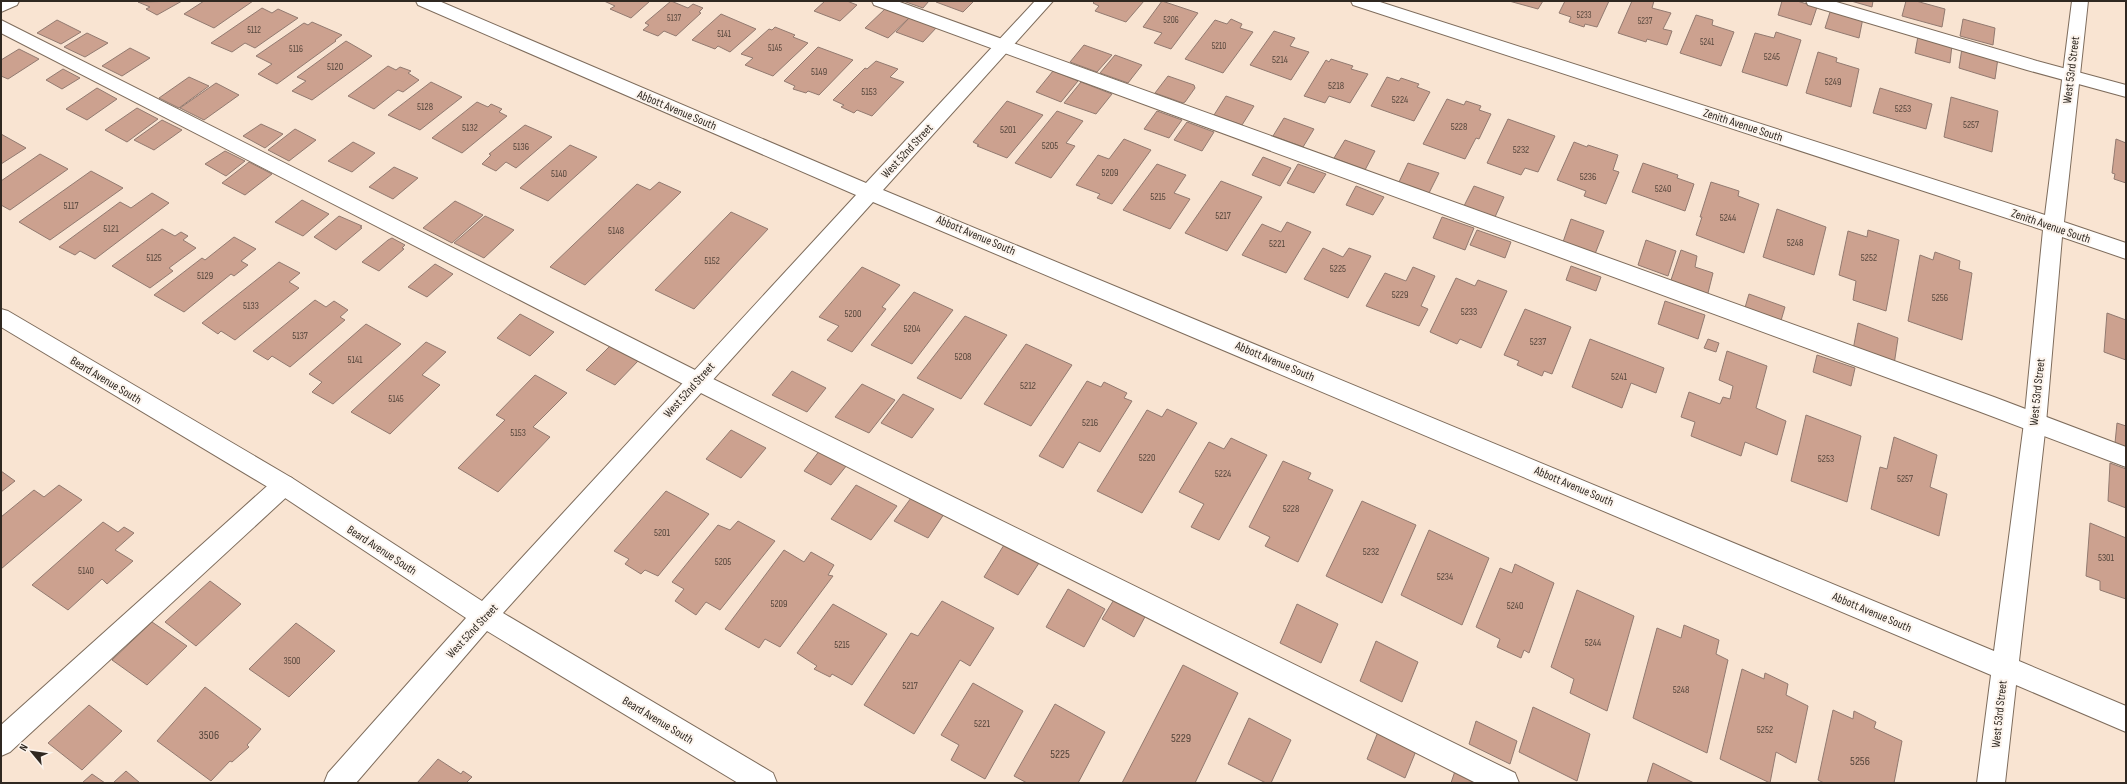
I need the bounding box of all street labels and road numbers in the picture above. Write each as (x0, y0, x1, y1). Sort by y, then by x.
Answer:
street label: West 53rd Street (2060, 35, 2083, 105)
street label: Abbott Avenue South (634, 87, 719, 134)
street label: Zenith Avenue South (1701, 106, 1785, 145)
street label: West 52nd Street (878, 121, 937, 182)
street label: Zenith Avenue South (2009, 206, 2092, 247)
street label: Abbott Avenue South (933, 212, 1018, 259)
street label: Abbott Avenue South (1232, 338, 1317, 385)
street label: Beard Avenue South (68, 353, 144, 407)
street label: West 53rd Street (2027, 357, 2049, 426)
street label: West 52nd Street (661, 359, 718, 421)
street label: Abbott Avenue South (1531, 463, 1616, 510)
street label: Beard Avenue South (344, 522, 419, 579)
street label: Abbott Avenue South (1829, 589, 1914, 636)
street label: West 52nd Street (443, 601, 502, 662)
street label: West 53rd Street (1989, 679, 2011, 748)
street label: Beard Avenue South (620, 693, 696, 747)

